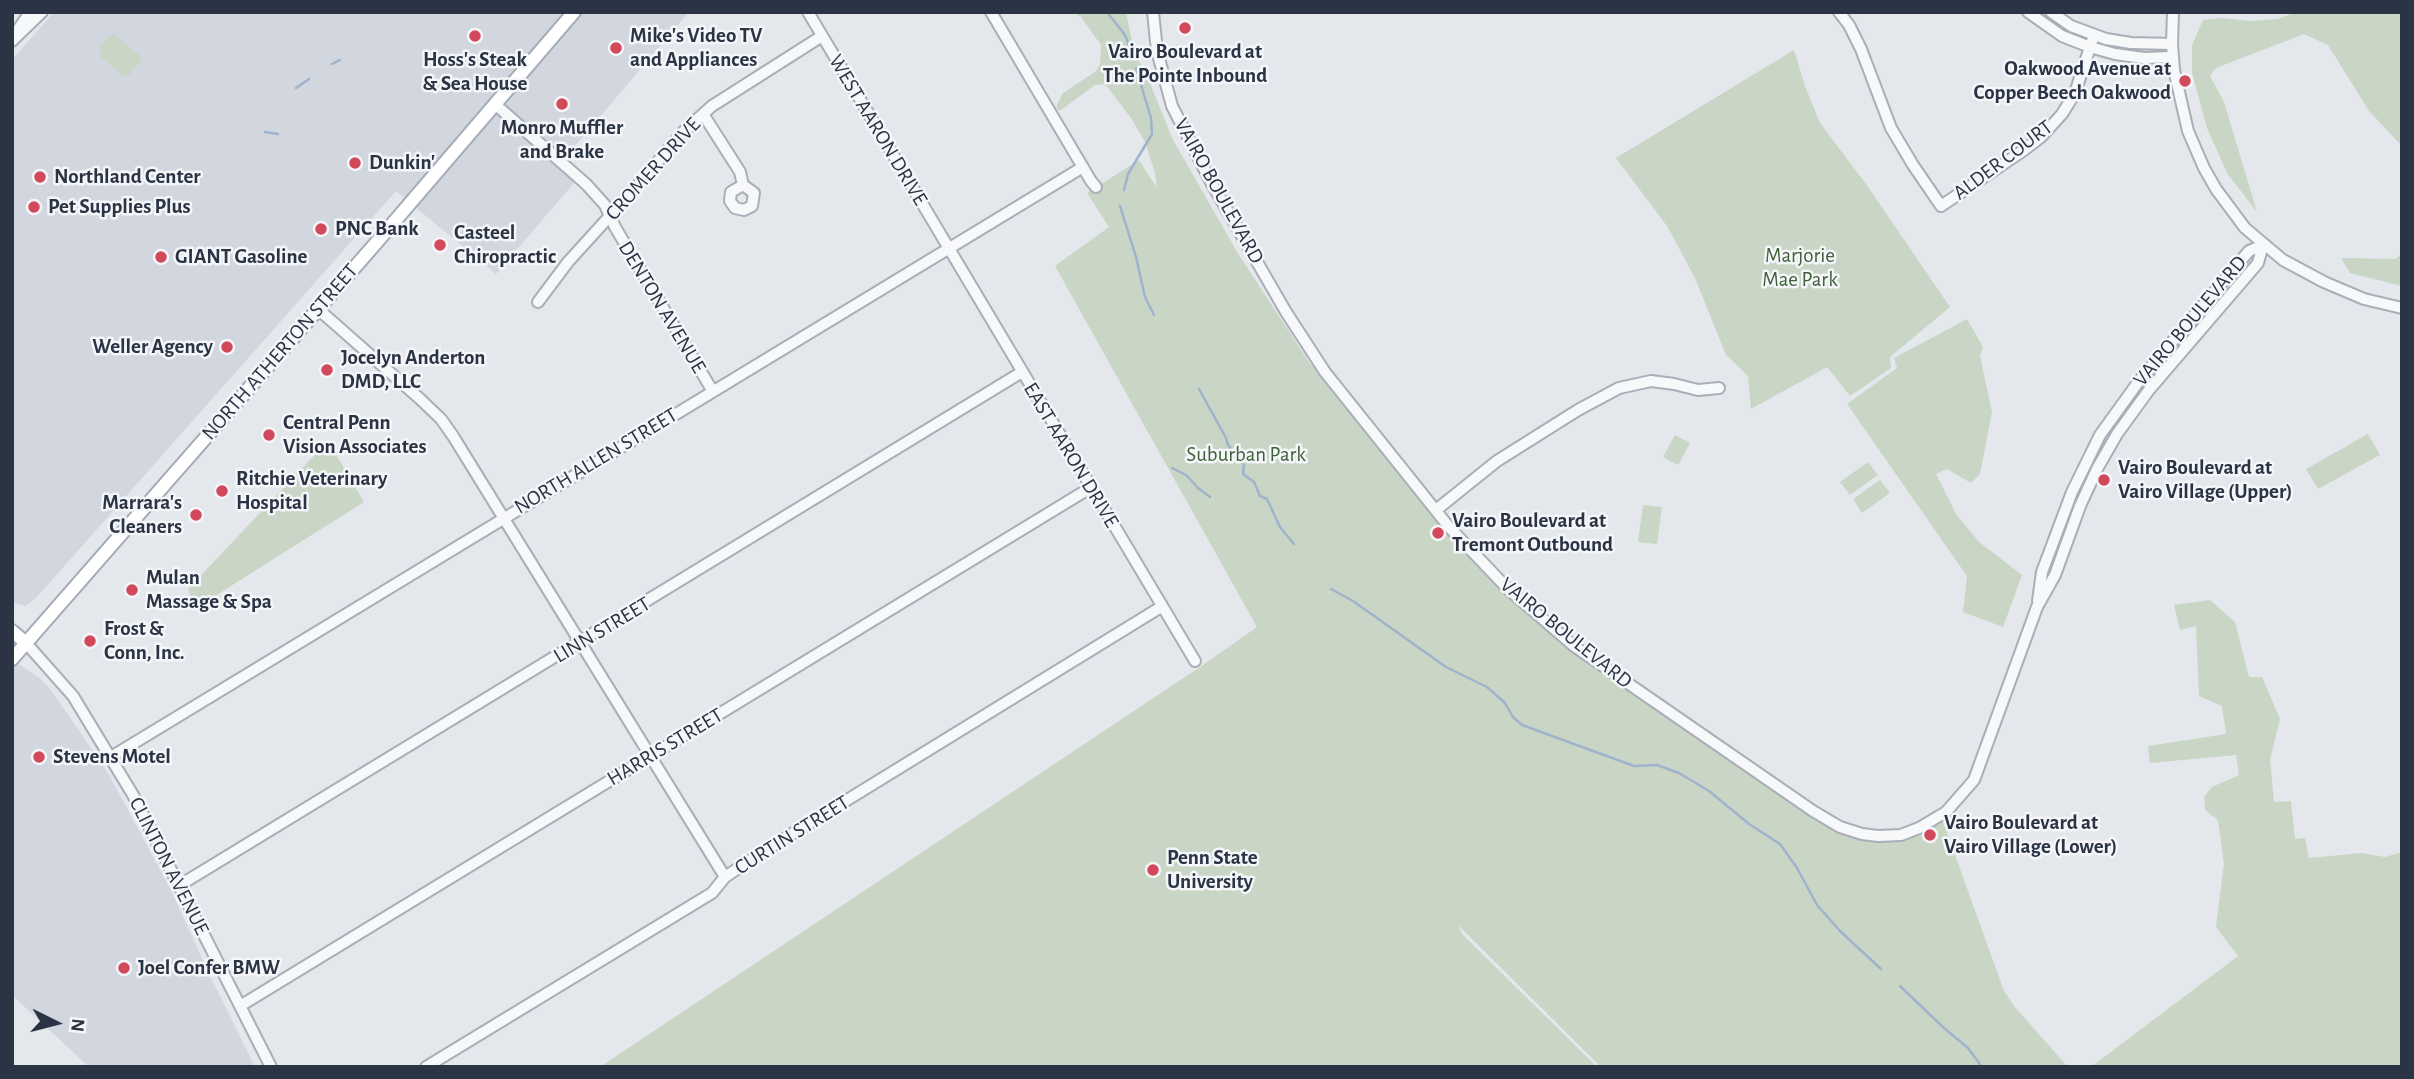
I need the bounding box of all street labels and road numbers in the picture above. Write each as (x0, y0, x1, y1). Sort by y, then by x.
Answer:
street label: WEST AARON DRIVE (823, 50, 933, 210)
street label: CROMER DRIVE (600, 112, 706, 226)
street label: VAIRO BOULEVARD (1169, 114, 1269, 268)
street label: ALDER COURT (1948, 114, 2058, 206)
street label: DENTON AVENUE (613, 236, 711, 378)
street label: VAIRO BOULEVARD (2128, 251, 2252, 391)
street label: NORTH ATHERTON STREET (196, 259, 364, 445)
street label: EAST AARON DRIVE (1018, 378, 1124, 532)
street label: NORTH ALLEN STREET (510, 402, 682, 520)
street label: VAIRO BOULEVARD (1495, 572, 1637, 694)
street label: LINN STREET (549, 591, 655, 669)
street label: HARRIS STREET (602, 702, 728, 792)
street label: CURTIN STREET (730, 790, 854, 880)
street label: CLINTON AVENUE (123, 793, 215, 939)

